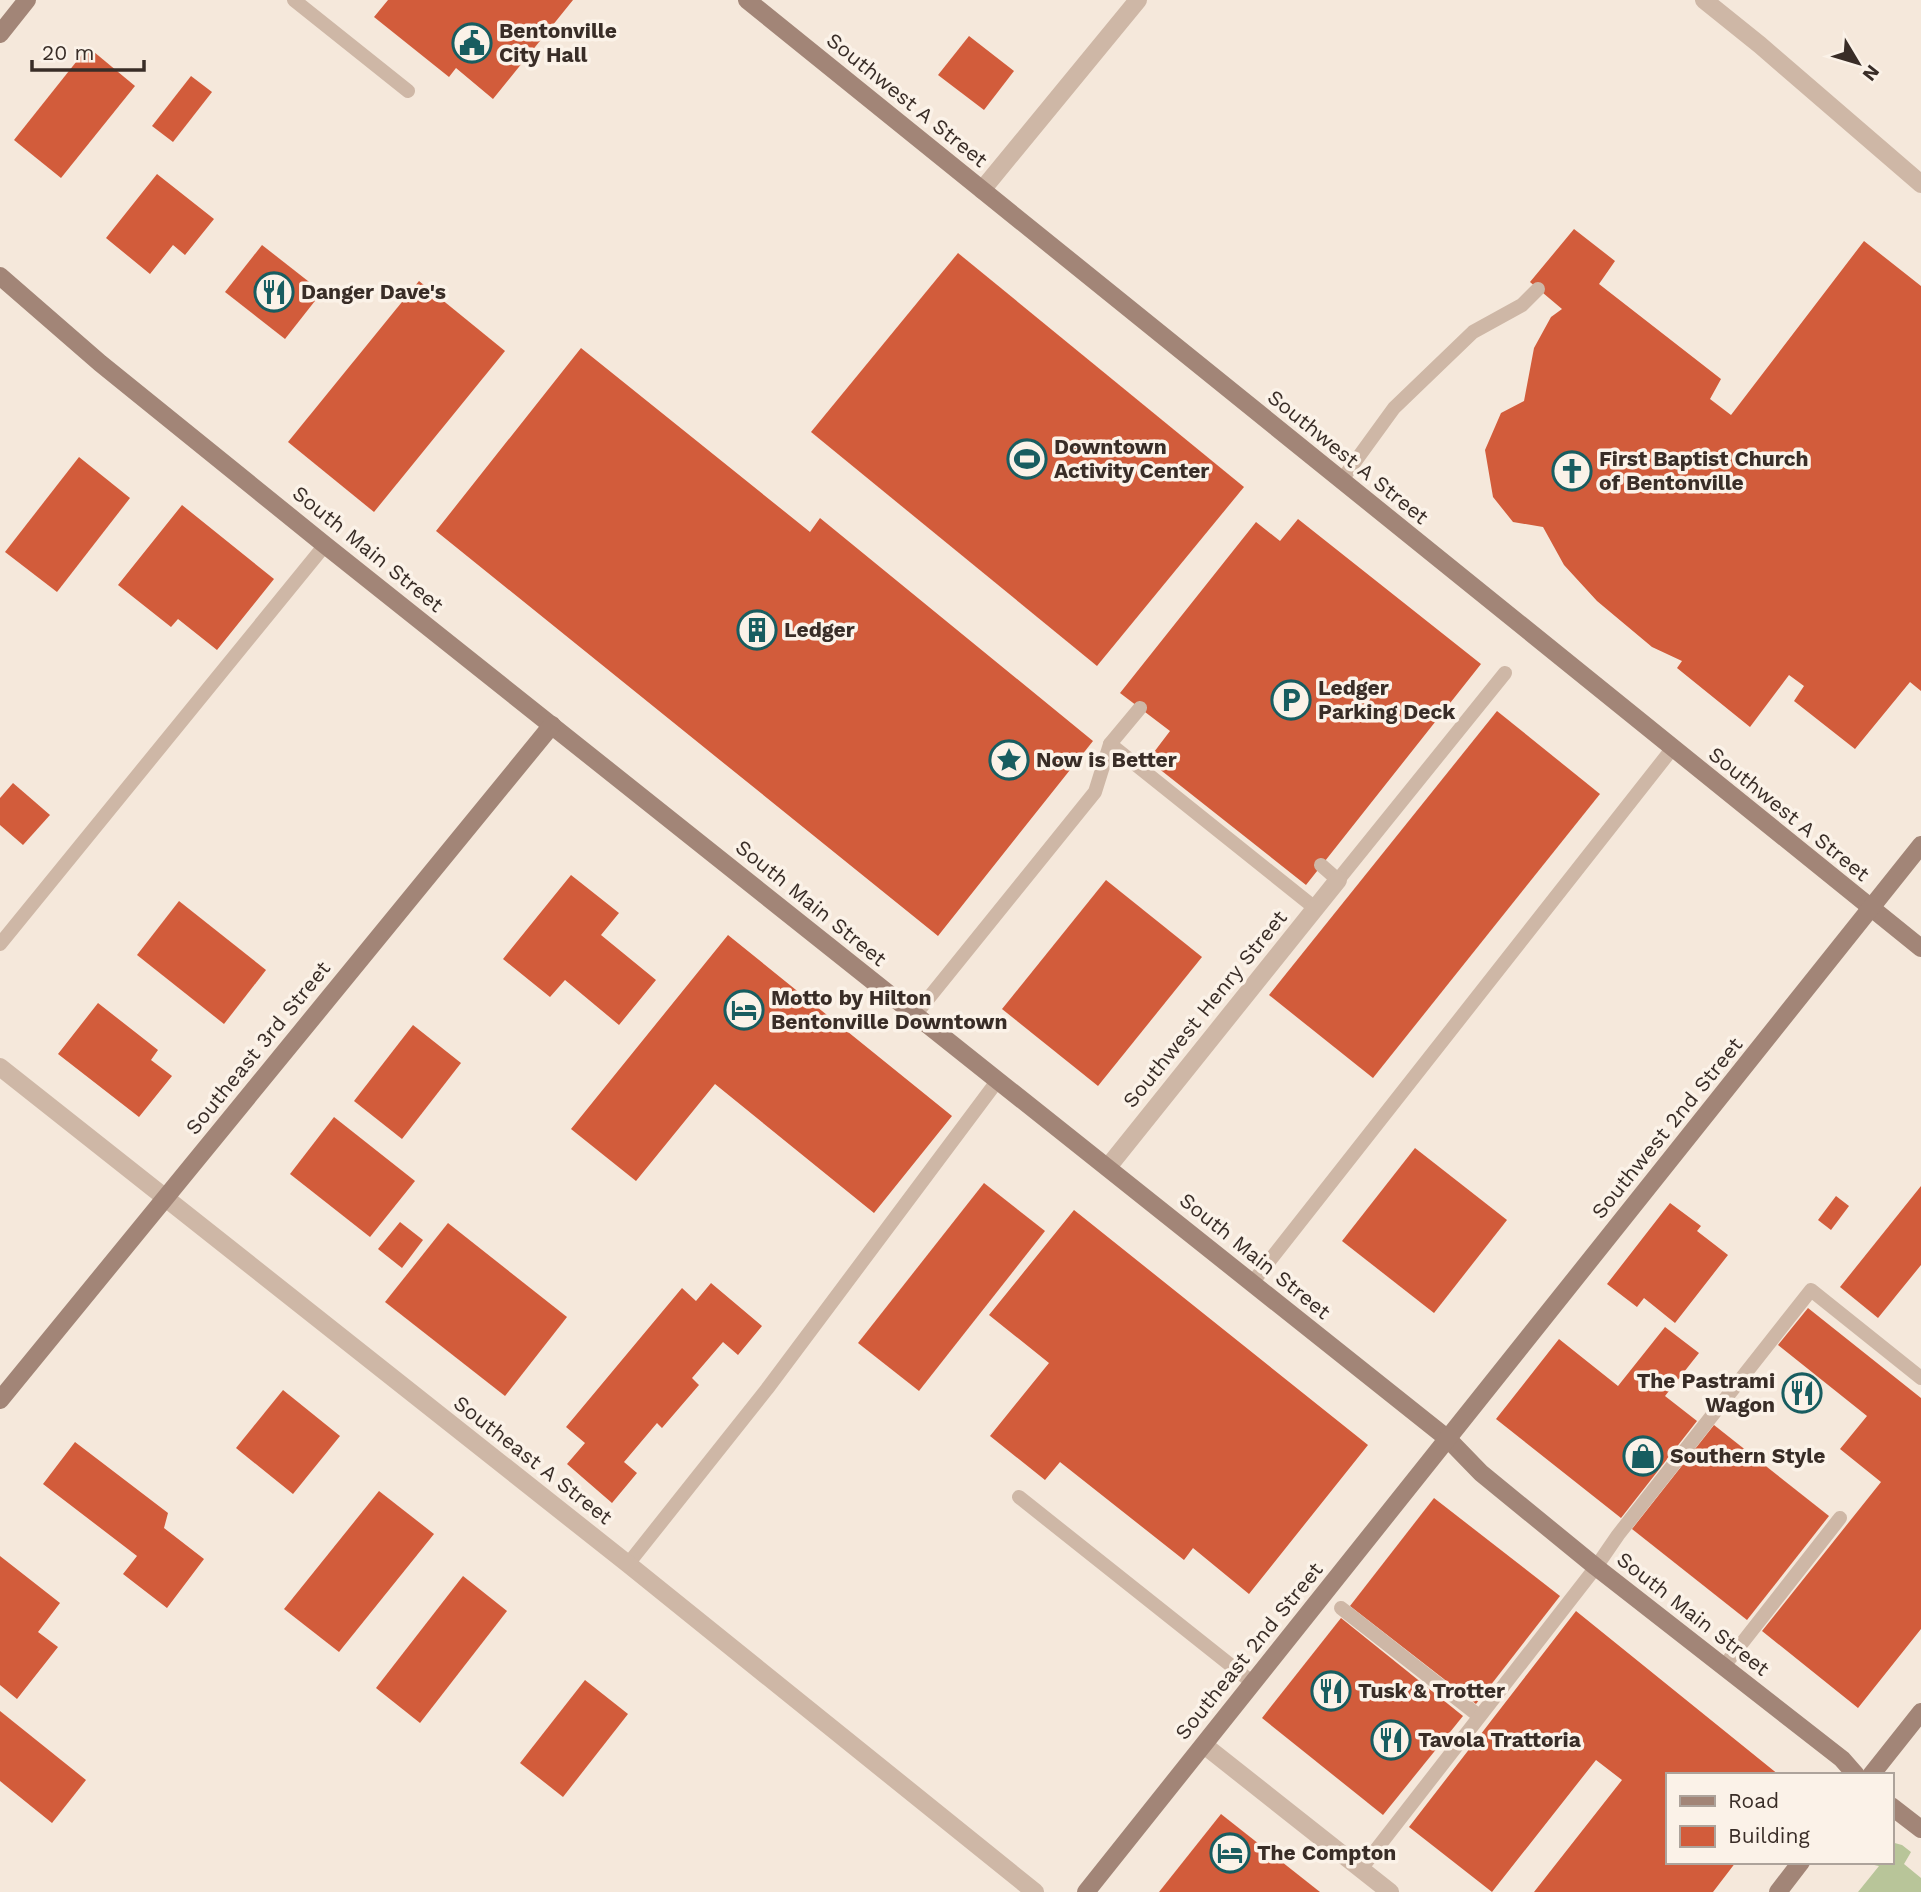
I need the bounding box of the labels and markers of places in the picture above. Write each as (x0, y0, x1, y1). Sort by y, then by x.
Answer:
place label: Bentonville City Hall (499, 18, 617, 67)
public building icon: Bentonville City Hall (451, 22, 493, 64)
restaurant icon: Danger Dave's (253, 271, 295, 313)
place label: Danger Dave's (301, 279, 446, 304)
place label: Downtown Activity Center (1054, 434, 1209, 483)
sports icon: Downtown Activity Center (1006, 438, 1048, 480)
place label: First Baptist Church of Bentonville (1599, 446, 1809, 495)
church icon: First Baptist Church of Bentonville (1551, 450, 1593, 492)
building icon: Ledger (736, 609, 778, 651)
place label: Ledger (784, 617, 855, 642)
place label: Ledger Parking Deck (1318, 675, 1456, 724)
parking icon: Ledger Parking Deck (1270, 679, 1312, 721)
place icon: Now is Better (988, 739, 1030, 781)
place label: Now is Better (1036, 747, 1177, 772)
place label: Motto by Hilton Bentonville Downtown (771, 985, 1007, 1034)
hotel icon: Motto by Hilton Bentonville Downtown (723, 989, 765, 1031)
place label: The Pastrami Wagon (1637, 1368, 1775, 1417)
restaurant icon: The Pastrami Wagon (1781, 1372, 1823, 1414)
shop icon: Southern Style (1622, 1435, 1664, 1477)
place label: Southern Style (1670, 1443, 1825, 1468)
restaurant icon: Tusk & Trotter (1310, 1670, 1352, 1712)
place label: Tusk & Trotter (1358, 1678, 1505, 1703)
restaurant icon: Tavola Trattoria (1370, 1719, 1412, 1761)
place label: Tavola Trattoria (1418, 1727, 1582, 1752)
hotel icon: The Compton (1209, 1832, 1251, 1874)
place label: The Compton (1257, 1840, 1396, 1865)

